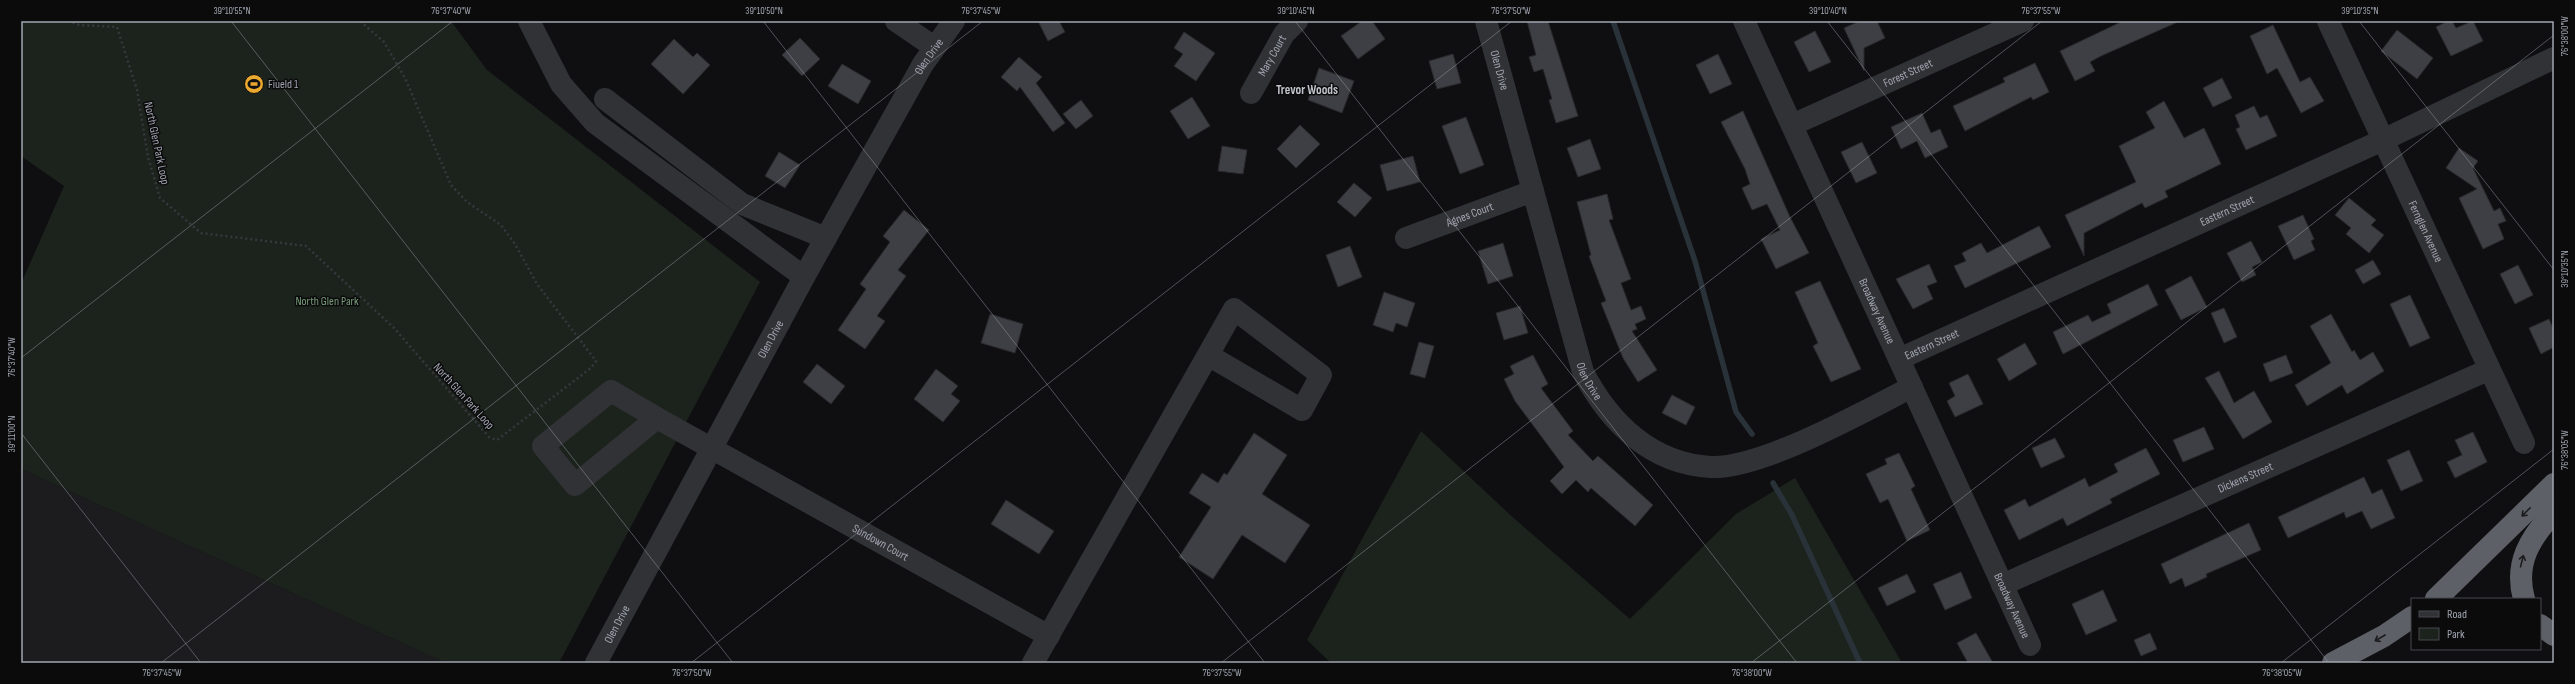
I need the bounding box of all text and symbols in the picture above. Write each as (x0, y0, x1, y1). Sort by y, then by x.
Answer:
text: 39°10'55"N (213, 5, 251, 17)
text: 76°37'40"W (431, 5, 471, 17)
text: 39°10'50"N (745, 5, 783, 17)
text: 76°37'45"W (961, 5, 1001, 17)
text: 39°10'45"N (1277, 5, 1315, 17)
text: 76°37'50"W (1491, 5, 1531, 17)
text: 39°10'40"N (1809, 5, 1847, 17)
text: 76°37'55"W (2022, 5, 2061, 17)
text: 39°10'35"N (2341, 5, 2379, 17)
text: 76°38'00"W (2559, 16, 2571, 56)
street label: Mary Court (1255, 32, 1290, 79)
street label: Olen Drive (912, 35, 947, 77)
street label: Olen Drive (1486, 49, 1512, 92)
street label: Forest Street (1881, 56, 1935, 91)
sports icon: Fiueld 1 (243, 73, 265, 95)
place label: Fiueld 1 (268, 77, 299, 92)
district label: Trevor Woods (1276, 82, 1338, 98)
street label: North Glen Park Loop (140, 100, 173, 186)
street label: Eastern Street (2198, 192, 2257, 230)
street label: Fernglen Avenue (2405, 198, 2446, 265)
street label: Agnes Court (1443, 199, 1496, 231)
text: 39°10'35"N (2559, 250, 2571, 288)
street label: Broadway Avenue (1855, 276, 1898, 346)
park label: North Glen Park (295, 294, 359, 309)
street label: Olen Drive (755, 318, 787, 361)
street label: Eastern Street (1902, 326, 1962, 363)
text: 76°37'40"W (6, 337, 18, 377)
street label: North Glen Park Loop (430, 360, 497, 433)
street label: Olen Drive (1573, 361, 1605, 404)
text: 39°11'00"N (6, 416, 18, 452)
text: 76°38'05"W (2559, 430, 2571, 470)
street label: Dickens Street (2215, 459, 2276, 497)
one-way arrow (2521, 507, 2531, 517)
street label: Sundown Court (850, 521, 911, 565)
one-way arrow (2519, 554, 2527, 567)
street label: Broadway Avenue (1990, 571, 2033, 641)
legend (2411, 598, 2541, 650)
street label: Olen Drive (601, 603, 634, 646)
text: Road (2447, 607, 2467, 622)
text: Park (2447, 627, 2465, 642)
one-way arrow (2374, 635, 2386, 643)
text: 76°37'45"W (142, 667, 182, 679)
text: 76°37'50"W (672, 667, 712, 679)
text: 76°37'55"W (1203, 667, 1242, 679)
text: 76°38'00"W (1732, 667, 1772, 679)
text: 76°38'05"W (2262, 667, 2302, 679)

